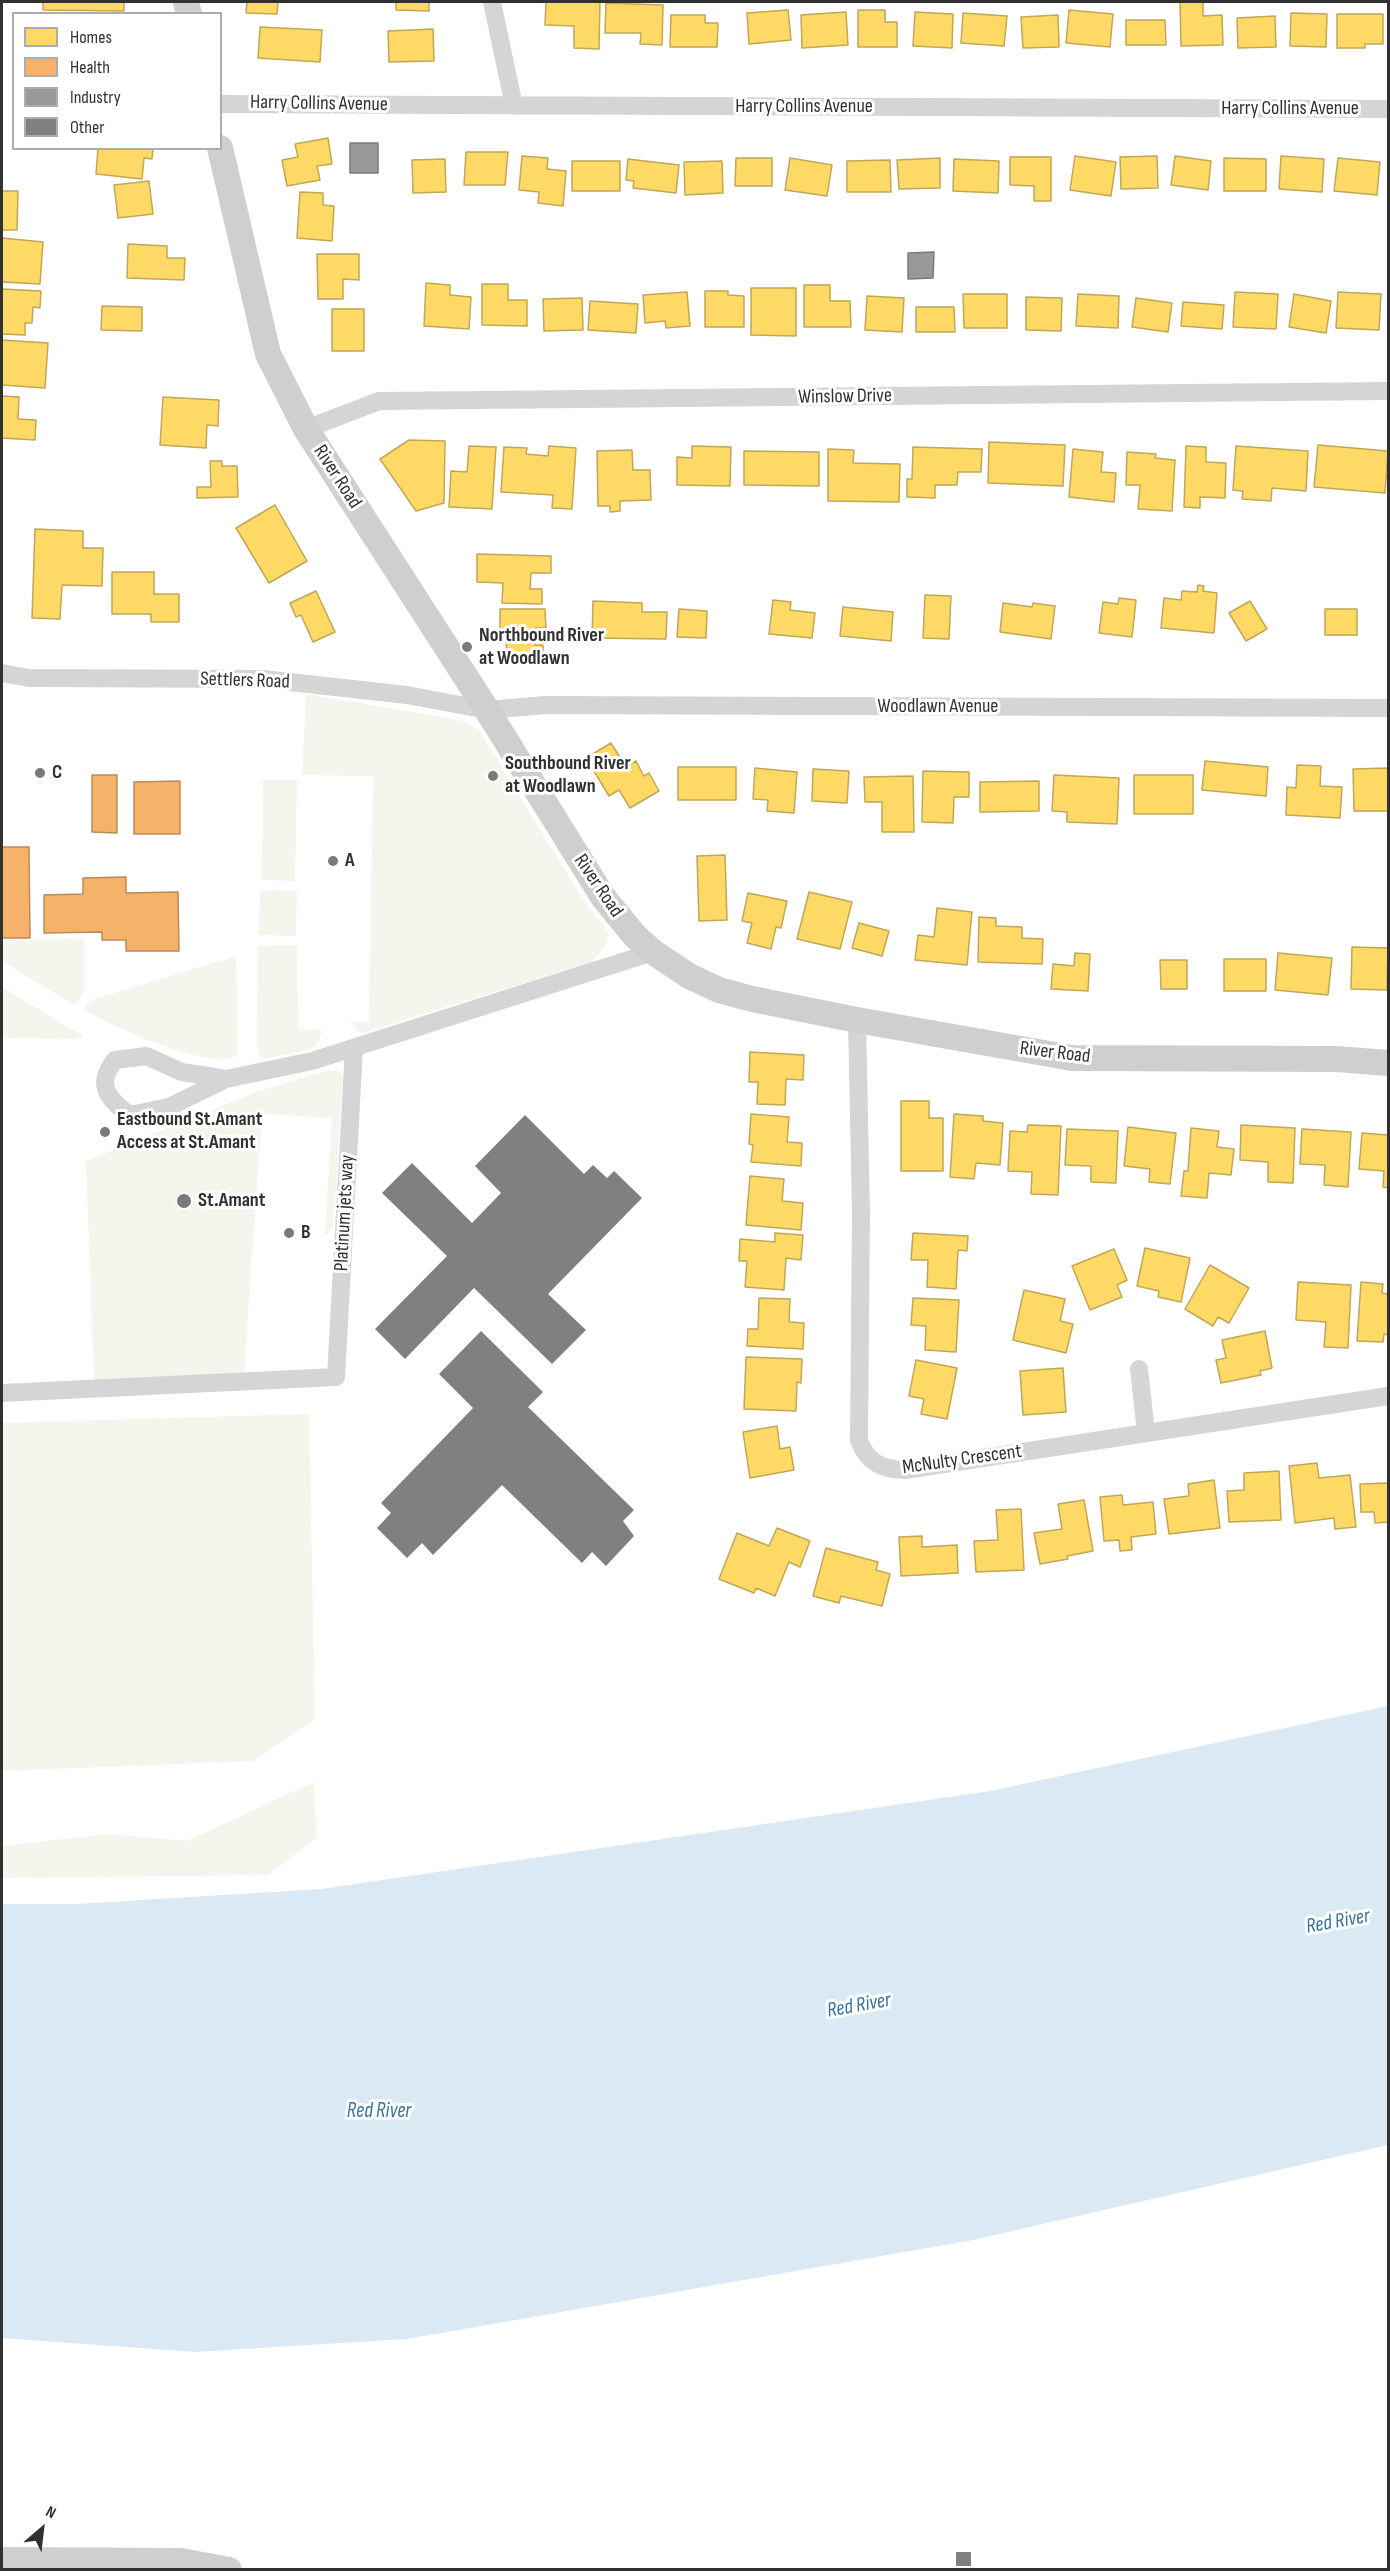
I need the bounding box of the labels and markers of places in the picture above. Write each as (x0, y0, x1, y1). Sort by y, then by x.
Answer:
place label: Northbound River at Woodlawn (479, 624, 604, 671)
marker: Northbound River at Woodlawn (460, 640, 474, 654)
place label: Southbound River at Woodlawn (505, 752, 631, 799)
place label: C (52, 761, 62, 785)
marker: C (33, 766, 47, 780)
marker: Southbound River at Woodlawn (486, 769, 500, 783)
place label: A (345, 849, 355, 873)
marker: A (326, 854, 340, 868)
place label: Eastbound St.Amant Access at St.Amant (117, 1108, 262, 1155)
marker: Eastbound St.Amant Access at St.Amant (98, 1125, 112, 1139)
place label: St.Amant (198, 1189, 265, 1213)
marker: St.Amant (175, 1192, 193, 1210)
place label: B (301, 1221, 310, 1245)
marker: B (282, 1226, 296, 1240)

